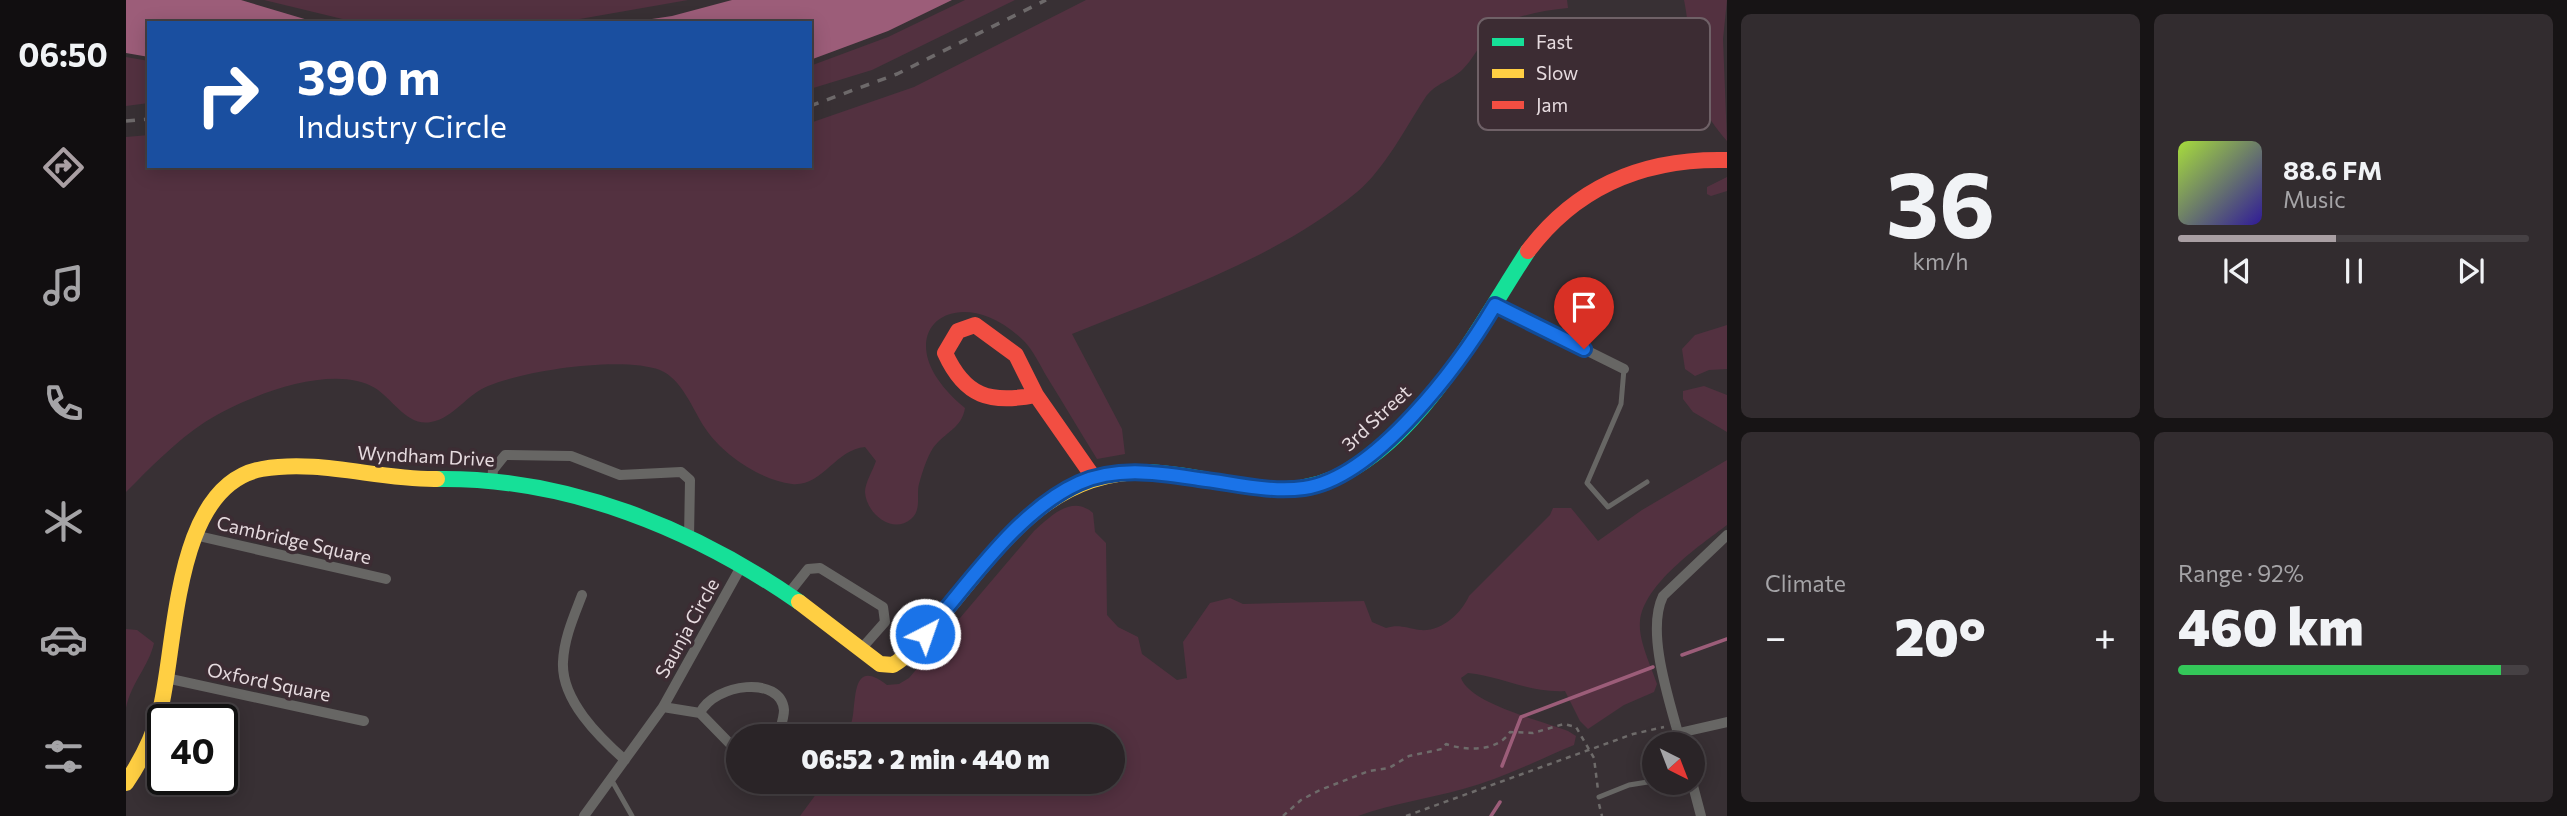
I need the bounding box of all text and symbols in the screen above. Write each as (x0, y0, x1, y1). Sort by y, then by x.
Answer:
legend (1478, 18, 1710, 130)
text: Fast (1536, 30, 1573, 53)
text: 06:50 (18, 34, 108, 74)
text: 390 m (297, 45, 440, 105)
icon: right (182, 49, 273, 140)
text: Slow (1536, 61, 1578, 84)
text: Jam (1536, 93, 1568, 116)
text: Industry Circle (297, 105, 507, 145)
icon: directions (39, 143, 88, 192)
text: 36 (1886, 145, 1995, 257)
text: 88.6 FM (2283, 154, 2382, 185)
text: Music (2283, 185, 2346, 213)
text: km/h (1913, 247, 1968, 275)
icon: previous (2218, 252, 2256, 290)
icon: pause (2335, 252, 2373, 290)
icon: next (2452, 252, 2490, 290)
icon: music (39, 261, 88, 310)
pin (1554, 277, 1614, 349)
icon: arrive (1565, 288, 1603, 326)
icon: phone (39, 379, 88, 428)
street label: 3rd Street (1336, 380, 1415, 456)
street label: Wyndham Drive (357, 440, 495, 471)
icon: climate (39, 497, 88, 546)
street label: Cambridge Square (215, 511, 374, 568)
text: Range · 92% (2178, 559, 2304, 587)
text: Climate (1765, 569, 1846, 597)
street label: Saunja Circle (650, 574, 723, 682)
text: 460 km (2178, 593, 2364, 657)
position arrow (888, 597, 962, 671)
text: 20° (1894, 603, 1986, 667)
text: − (1765, 612, 1787, 659)
text: + (2094, 612, 2116, 659)
icon: car (39, 615, 88, 664)
street label: Oxford Square (205, 657, 333, 706)
speed limit sign: 40 (147, 704, 238, 795)
icon: filters (39, 732, 88, 781)
north arrow (1642, 732, 1704, 794)
map controls (1642, 732, 1705, 795)
text: 06:52 · 2 min · 440 m (801, 743, 1050, 774)

